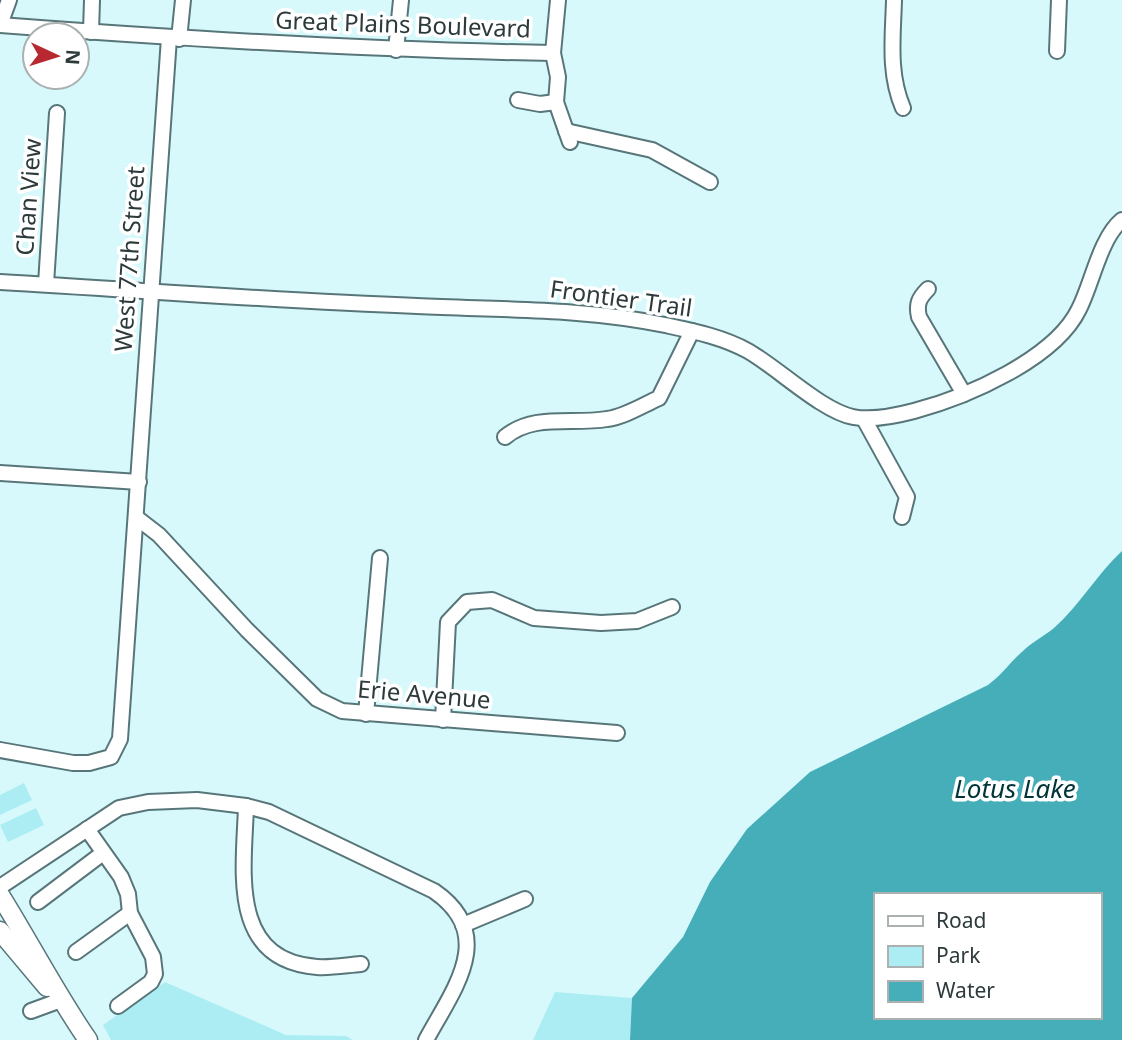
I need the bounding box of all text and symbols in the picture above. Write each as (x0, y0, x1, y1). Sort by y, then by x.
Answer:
street label: Great Plains Boulevard (275, 3, 531, 44)
north arrow (21, 21, 91, 91)
text: N (59, 49, 86, 66)
street label: Chan View (7, 137, 48, 256)
street label: West 77th Street (106, 165, 151, 353)
street label: Frontier Trail (548, 271, 694, 324)
street label: Erie Avenue (356, 671, 492, 716)
water label: Lotus Lake (954, 770, 1076, 806)
legend (874, 893, 1101, 1019)
text: Road (936, 906, 986, 934)
text: Park (936, 941, 981, 969)
text: Water (936, 976, 995, 1004)

